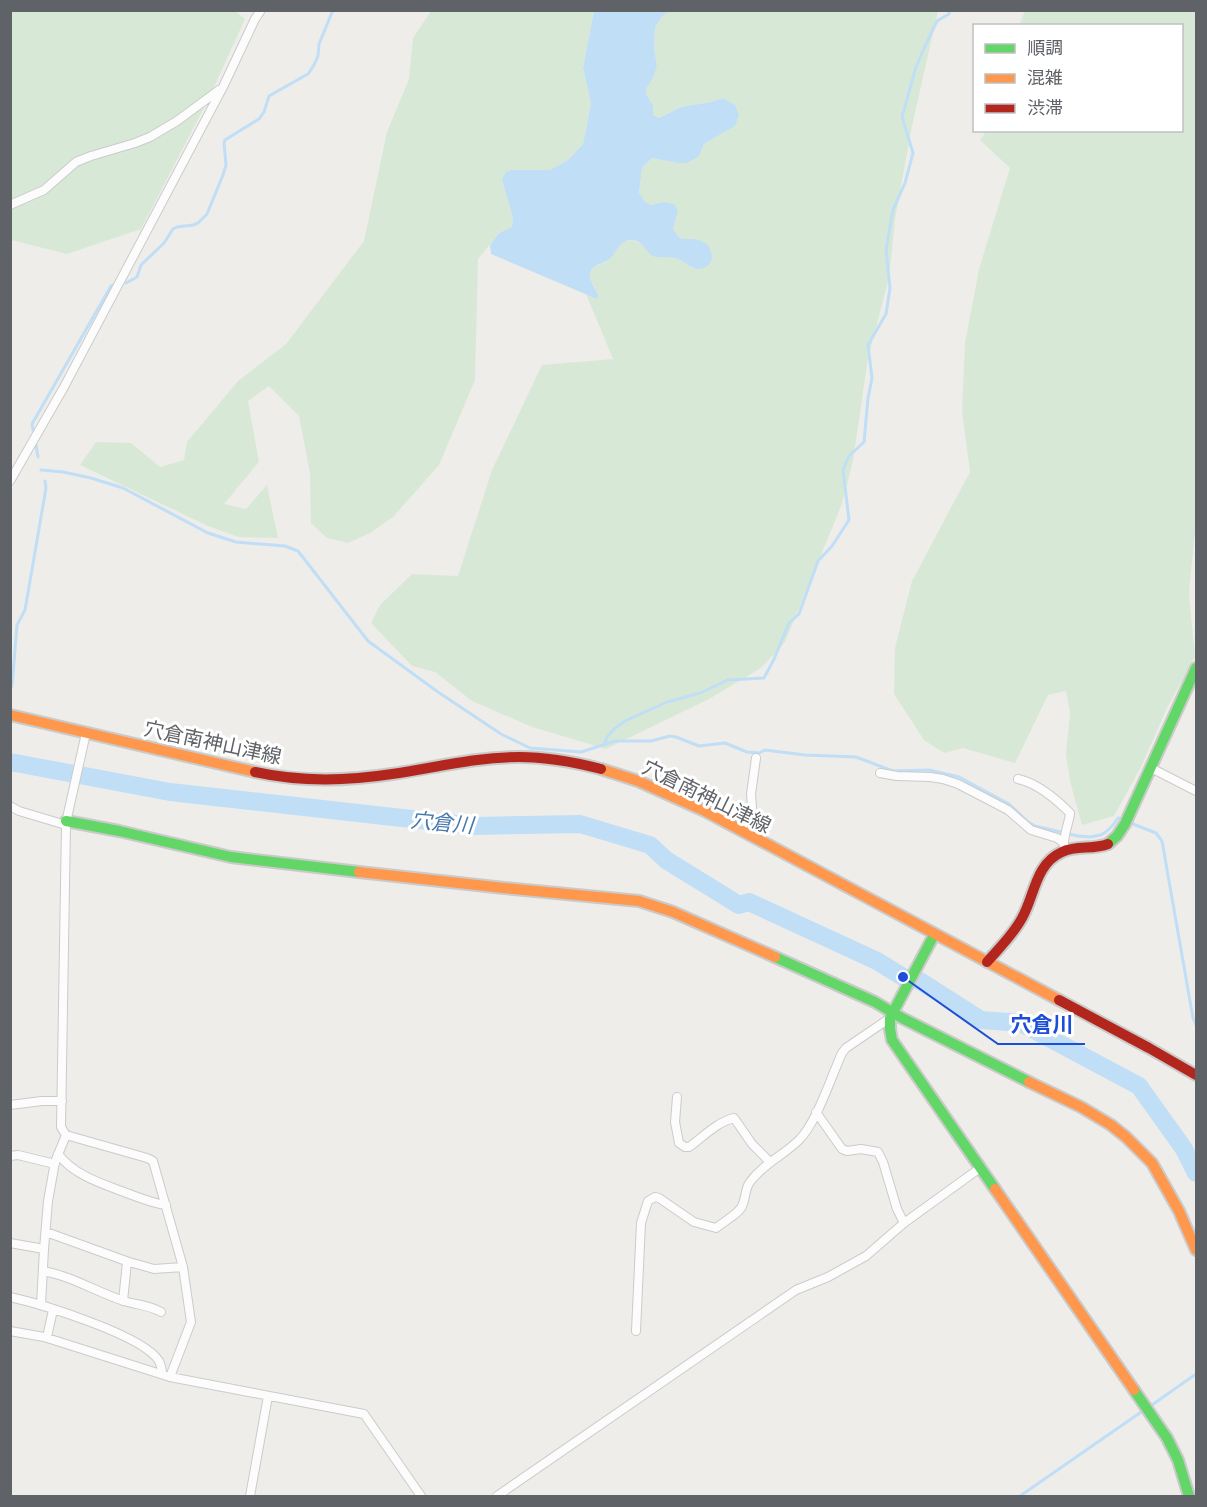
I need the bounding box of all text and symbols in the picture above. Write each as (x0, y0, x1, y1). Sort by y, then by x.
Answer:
legend (973, 24, 1183, 132)
text: 順調 (1027, 35, 1063, 59)
text: 混雑 (1027, 65, 1063, 89)
text: 渋滞 (1027, 95, 1063, 119)
street label: 穴倉南神山津線 (142, 714, 284, 770)
street label: 穴倉南神山津線 (638, 753, 776, 839)
water label: 穴倉川 (409, 805, 477, 839)
callout: 穴倉川 (998, 1005, 1085, 1044)
text: 穴倉川 (1011, 1010, 1074, 1038)

